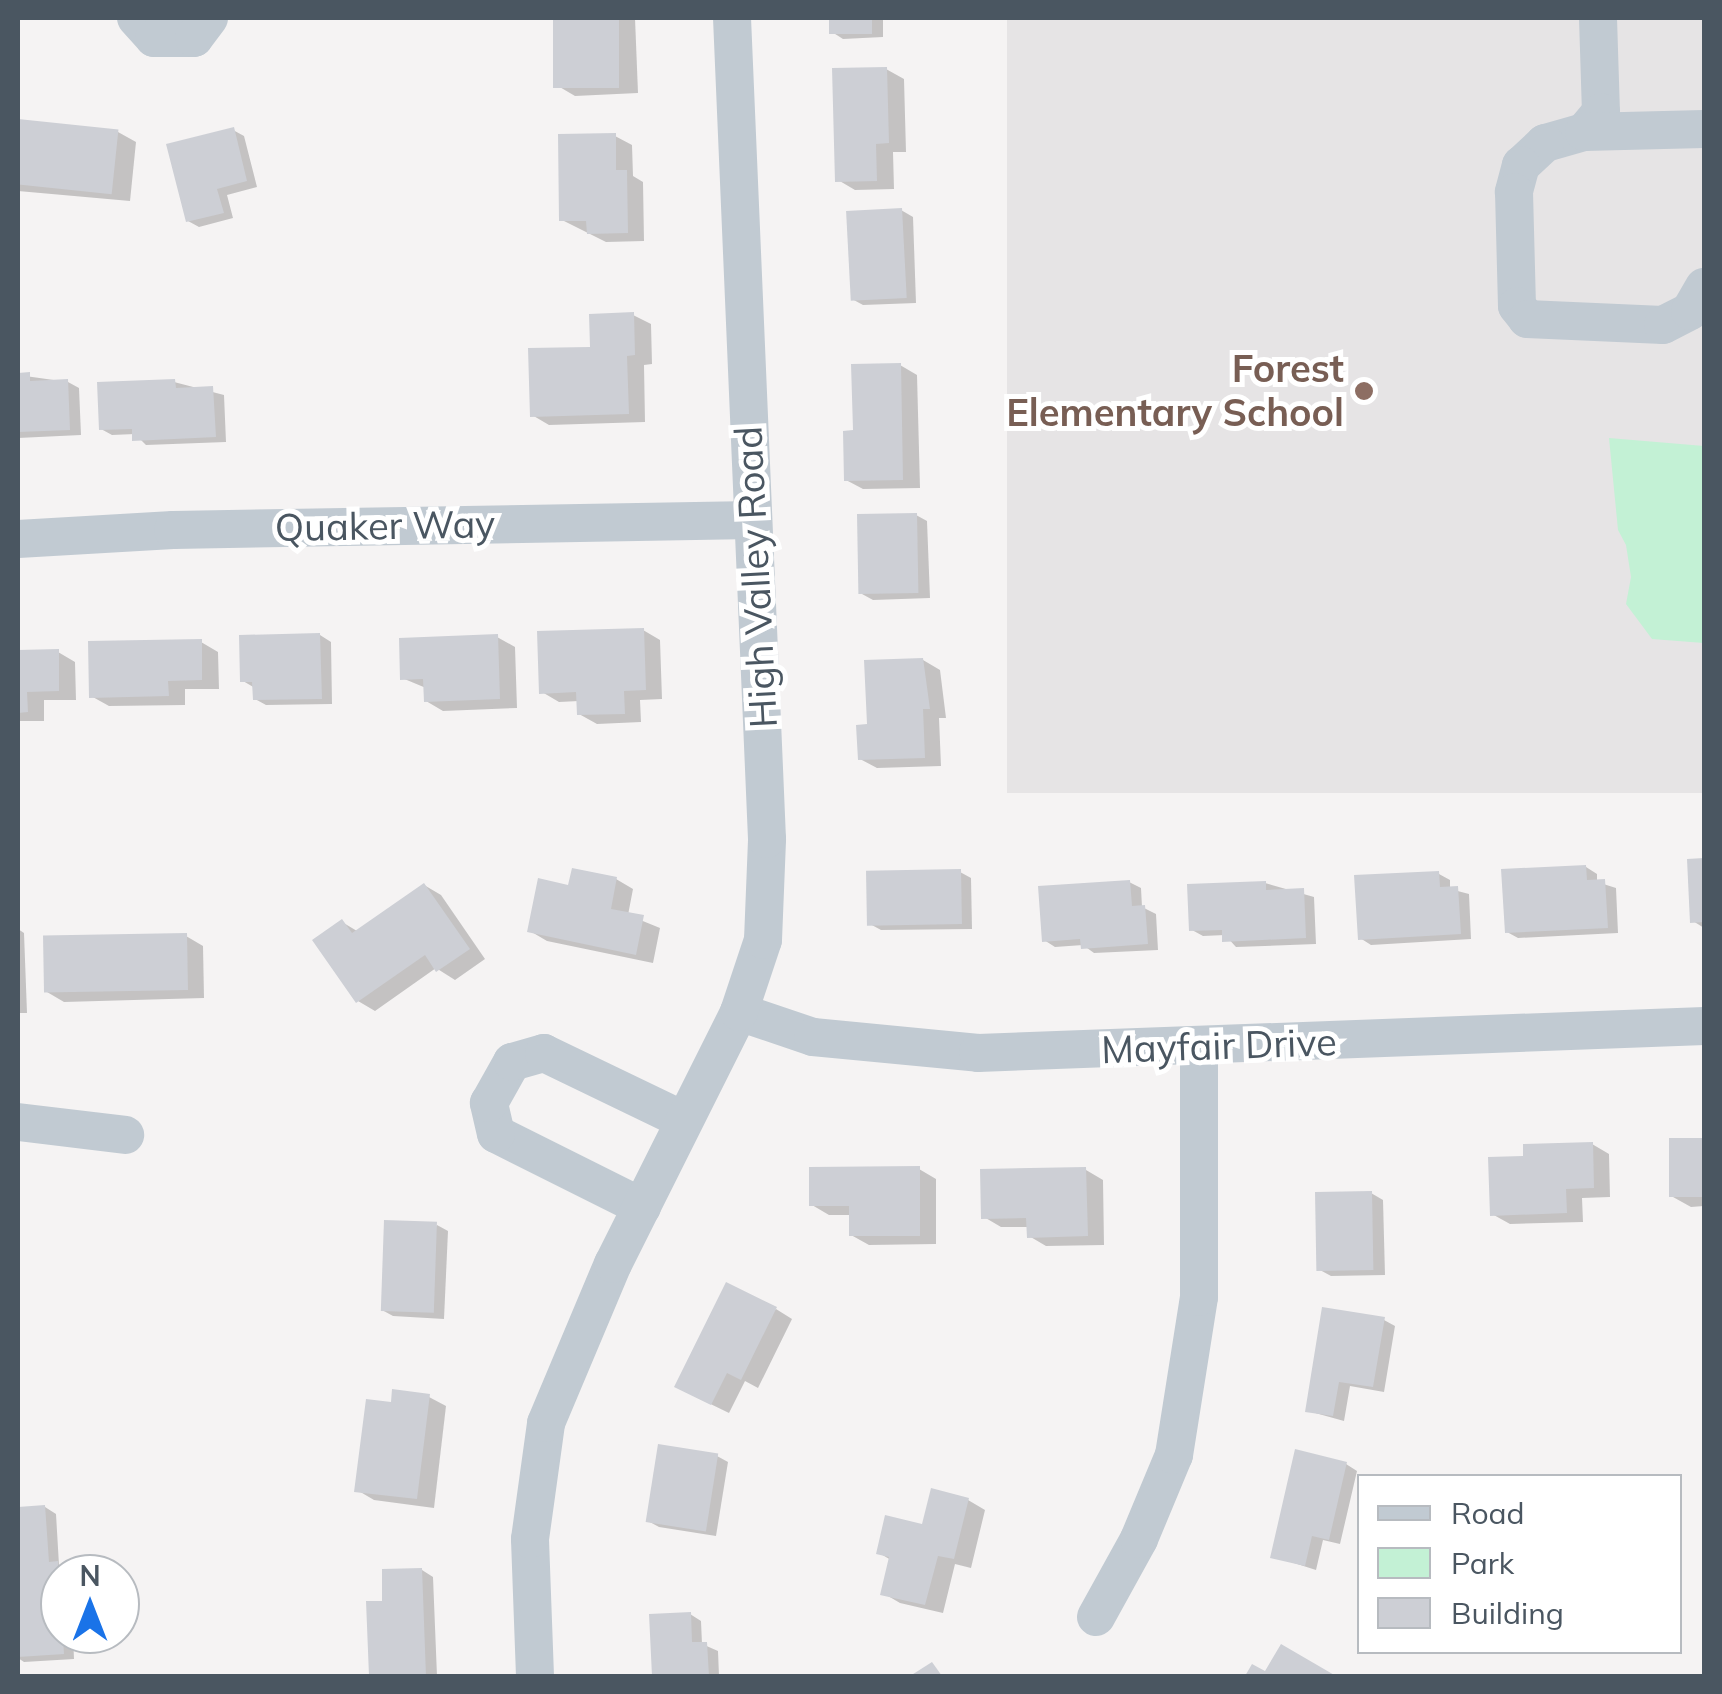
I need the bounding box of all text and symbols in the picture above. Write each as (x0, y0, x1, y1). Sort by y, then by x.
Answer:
place label: Forest Elementary School (1006, 346, 1344, 436)
marker: Forest Elementary School (1353, 380, 1375, 402)
street label: High Valley Road (725, 425, 787, 729)
street label: Quaker Way (274, 501, 496, 551)
street label: Mayfair Drive (1100, 1019, 1338, 1073)
legend (1357, 1474, 1682, 1654)
text: Road (1451, 1494, 1525, 1532)
text: Park (1451, 1544, 1514, 1582)
north arrow (40, 1554, 140, 1654)
text: N (79, 1558, 101, 1593)
text: Building (1451, 1594, 1564, 1632)

